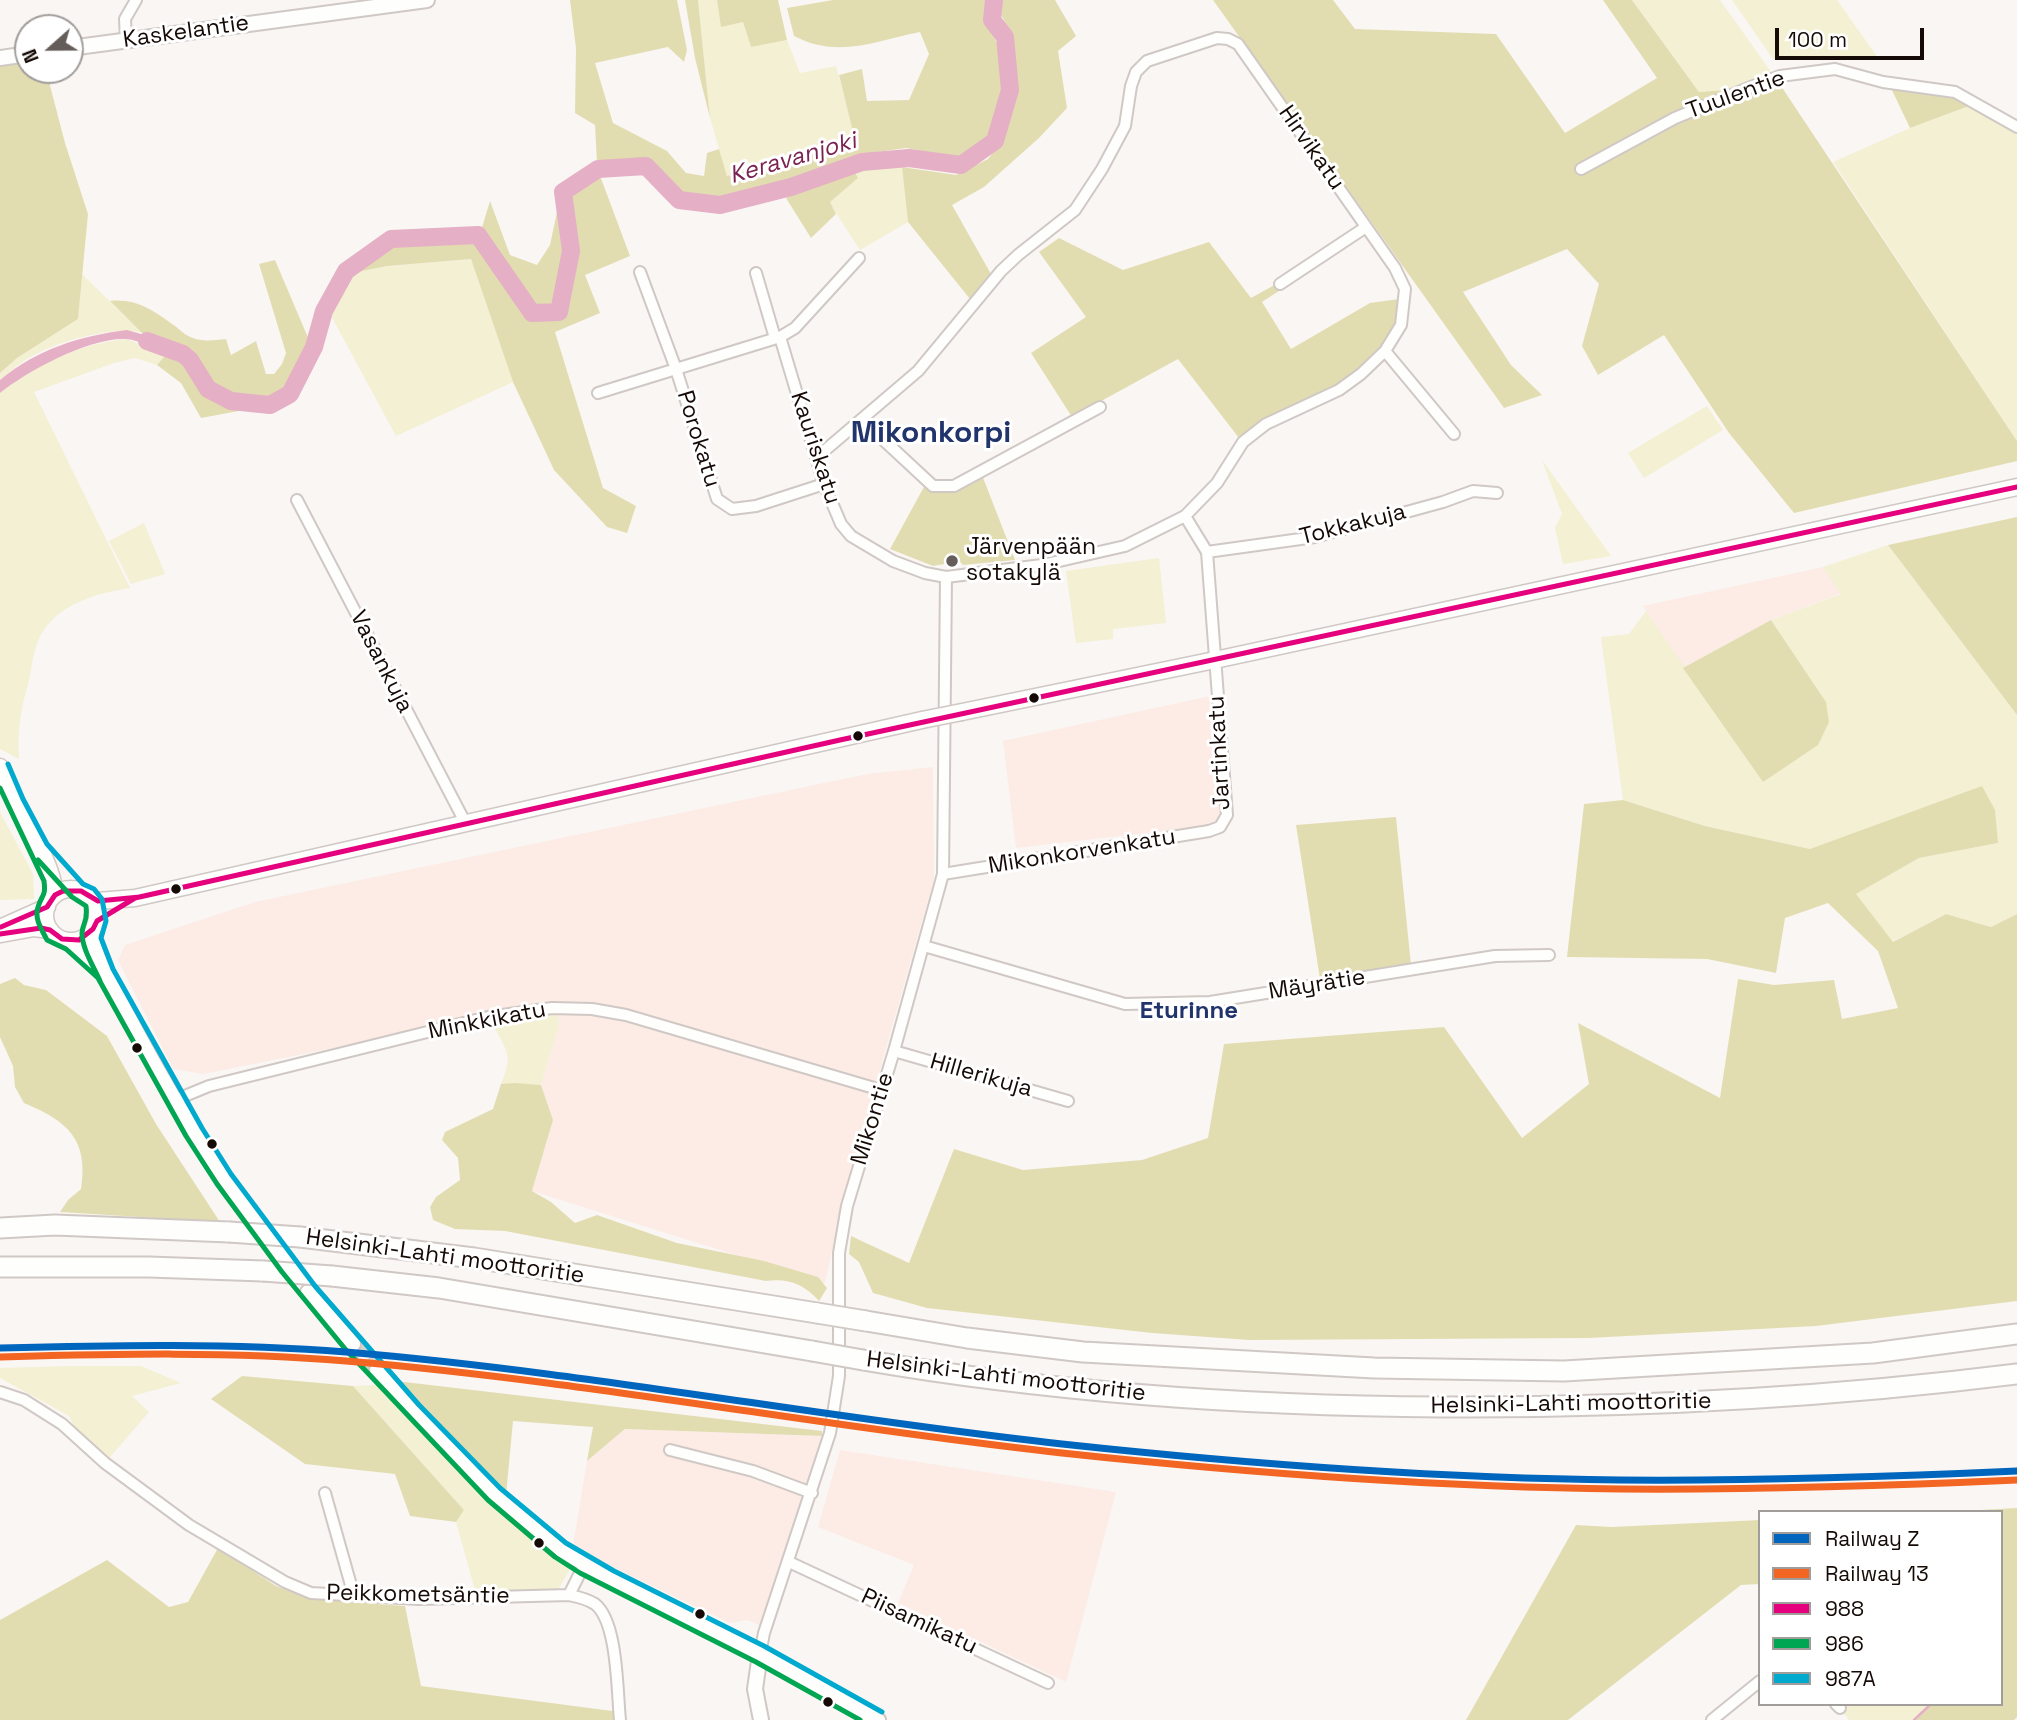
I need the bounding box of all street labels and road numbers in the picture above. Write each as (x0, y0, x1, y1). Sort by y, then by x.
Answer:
street label: Kaskelantie (121, 9, 251, 55)
street label: Tuulentie (1683, 64, 1789, 126)
street label: Hirvikatu (1272, 100, 1350, 196)
street label: Porokatu (670, 387, 726, 491)
street label: Kauriskatu (784, 388, 846, 508)
street label: Tokkakuja (1297, 498, 1409, 552)
street label: Vasankuja (343, 606, 419, 718)
street label: Jartinkatu (1203, 695, 1237, 811)
street label: Mikonkorvenkatu (986, 824, 1178, 880)
street label: Mäyrätie (1267, 964, 1367, 1006)
street label: Minkkikatu (426, 996, 548, 1046)
street label: Hillerikuja (927, 1048, 1035, 1104)
street label: Mikontie (846, 1069, 900, 1169)
street label: Helsinki-Lahti moottoritie (304, 1224, 586, 1290)
street label: Helsinki-Lahti moottoritie (865, 1346, 1147, 1408)
street label: Helsinki-Lahti moottoritie (1430, 1388, 1712, 1420)
street label: Peikkometsäntie (326, 1580, 510, 1610)
street label: Piisamikatu (857, 1583, 981, 1661)

